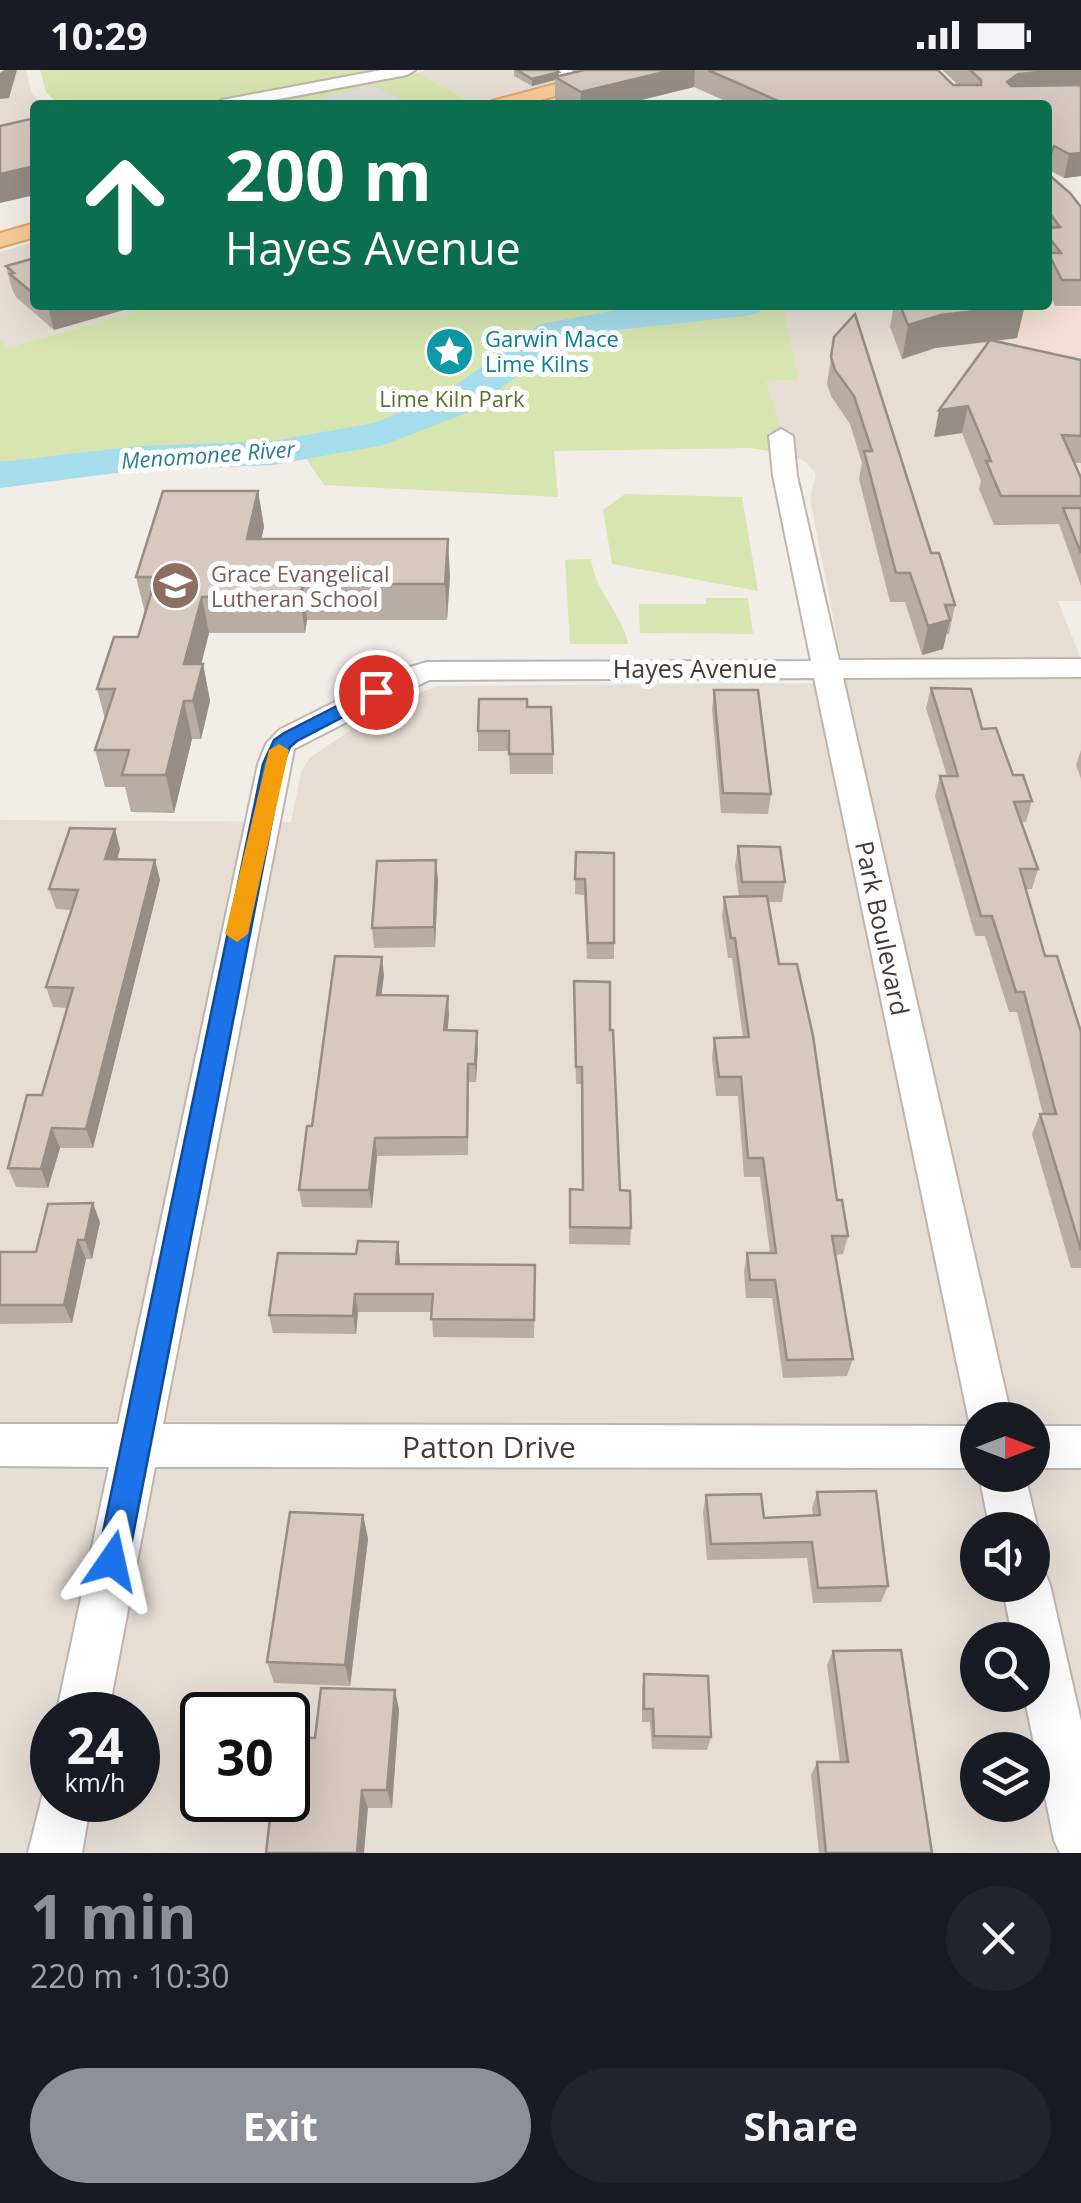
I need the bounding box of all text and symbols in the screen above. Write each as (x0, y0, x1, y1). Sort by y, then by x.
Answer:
text: 10:29 (50, 9, 148, 61)
text: 200 m (225, 126, 432, 222)
icon: ahead (60, 140, 190, 270)
text: Hayes Avenue (225, 217, 521, 278)
place label: Garwin Mace Lime Kilns (485, 323, 619, 378)
place icon: Garwin Mace Lime Kilns (424, 325, 476, 377)
park label: Lime Kiln Park (379, 383, 525, 413)
water label: Menomonee River (120, 433, 297, 475)
place label: Grace Evangelical Lutheran School (211, 558, 389, 613)
school or university icon: Grace Evangelical Lutheran School (150, 560, 202, 612)
pin (334, 650, 419, 735)
street label: Hayes Avenue (613, 651, 777, 685)
icon: arrive (349, 665, 404, 720)
street label: Park Boulevard (848, 838, 918, 1018)
north arrow (960, 1402, 1050, 1492)
map controls (960, 1402, 1050, 1822)
street label: Patton Drive (402, 1426, 576, 1467)
position arrow (60, 1509, 164, 1613)
button: sound (960, 1512, 1050, 1602)
button: search (960, 1622, 1050, 1712)
speed limit sign: 30 (180, 1692, 310, 1822)
text: 24 (66, 1711, 124, 1779)
button: layers (960, 1732, 1050, 1822)
text: km/h (65, 1765, 125, 1799)
text: 1 min (30, 1875, 197, 1957)
button: close (946, 1886, 1051, 1991)
text: 220 m · 10:30 (30, 1954, 229, 1997)
button: Exit (30, 2068, 531, 2183)
button: Share (551, 2068, 1051, 2183)

